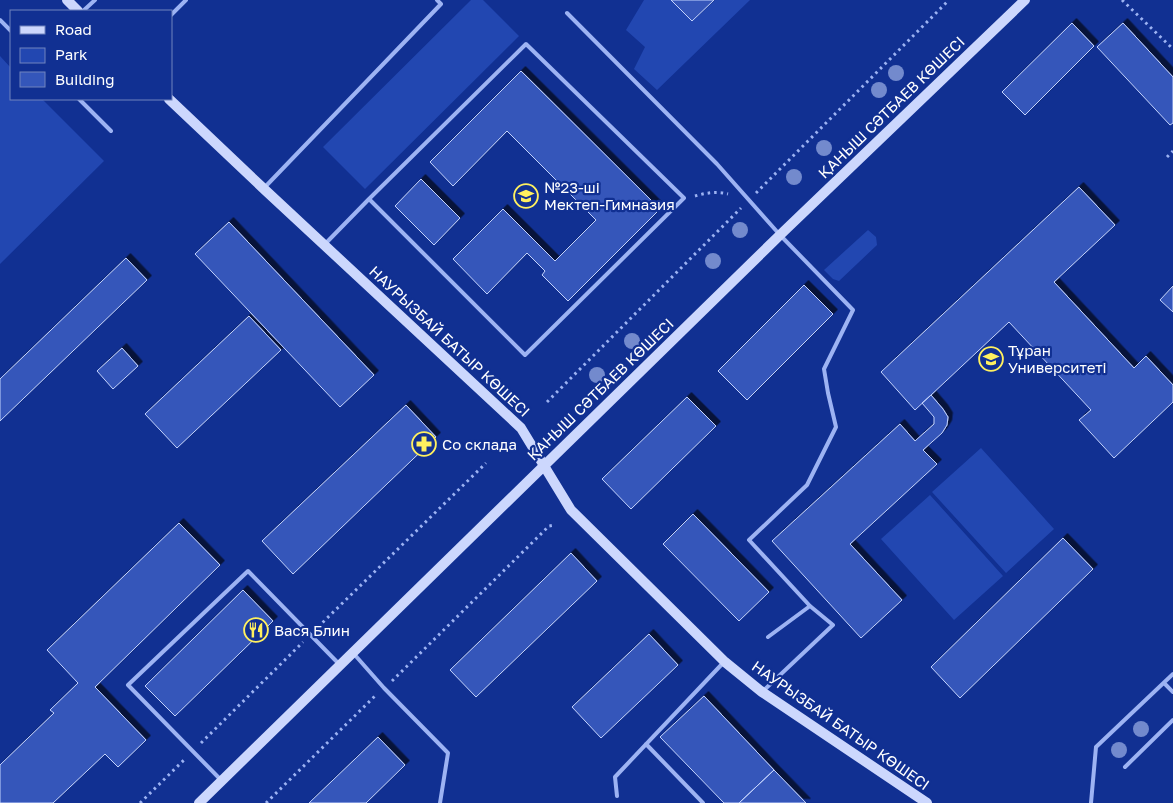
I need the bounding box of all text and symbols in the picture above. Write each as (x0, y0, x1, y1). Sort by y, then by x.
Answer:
legend (10, 10, 172, 100)
text: Road (55, 20, 92, 38)
street label: ҚАНЫШ СӘТБАЕВ КӨШЕСІ (814, 32, 968, 182)
text: Park (55, 45, 88, 63)
text: Building (55, 70, 115, 88)
place label: №23-ші Мектеп-Гимназия (544, 178, 675, 213)
school or university icon: №23-ші Мектеп-Гимназия (513, 183, 539, 209)
street label: НАУРЫЗБАЙ БАТЫР КӨШЕСІ (366, 262, 534, 420)
street label: ҚАНЫШ СӘТБАЕВ КӨШЕСІ (523, 314, 677, 464)
place label: Тұран Университеті (1008, 341, 1107, 376)
school or university icon: Тұран Университеті (978, 346, 1004, 372)
pharmacy icon: Со склада (411, 431, 437, 457)
place label: Со склада (442, 435, 517, 453)
restaurant icon: Вася Блин (243, 617, 269, 643)
place label: Вася Блин (274, 621, 350, 639)
street label: НАУРЫЗБАЙ БАТЫР КӨШЕСІ (749, 657, 933, 793)

